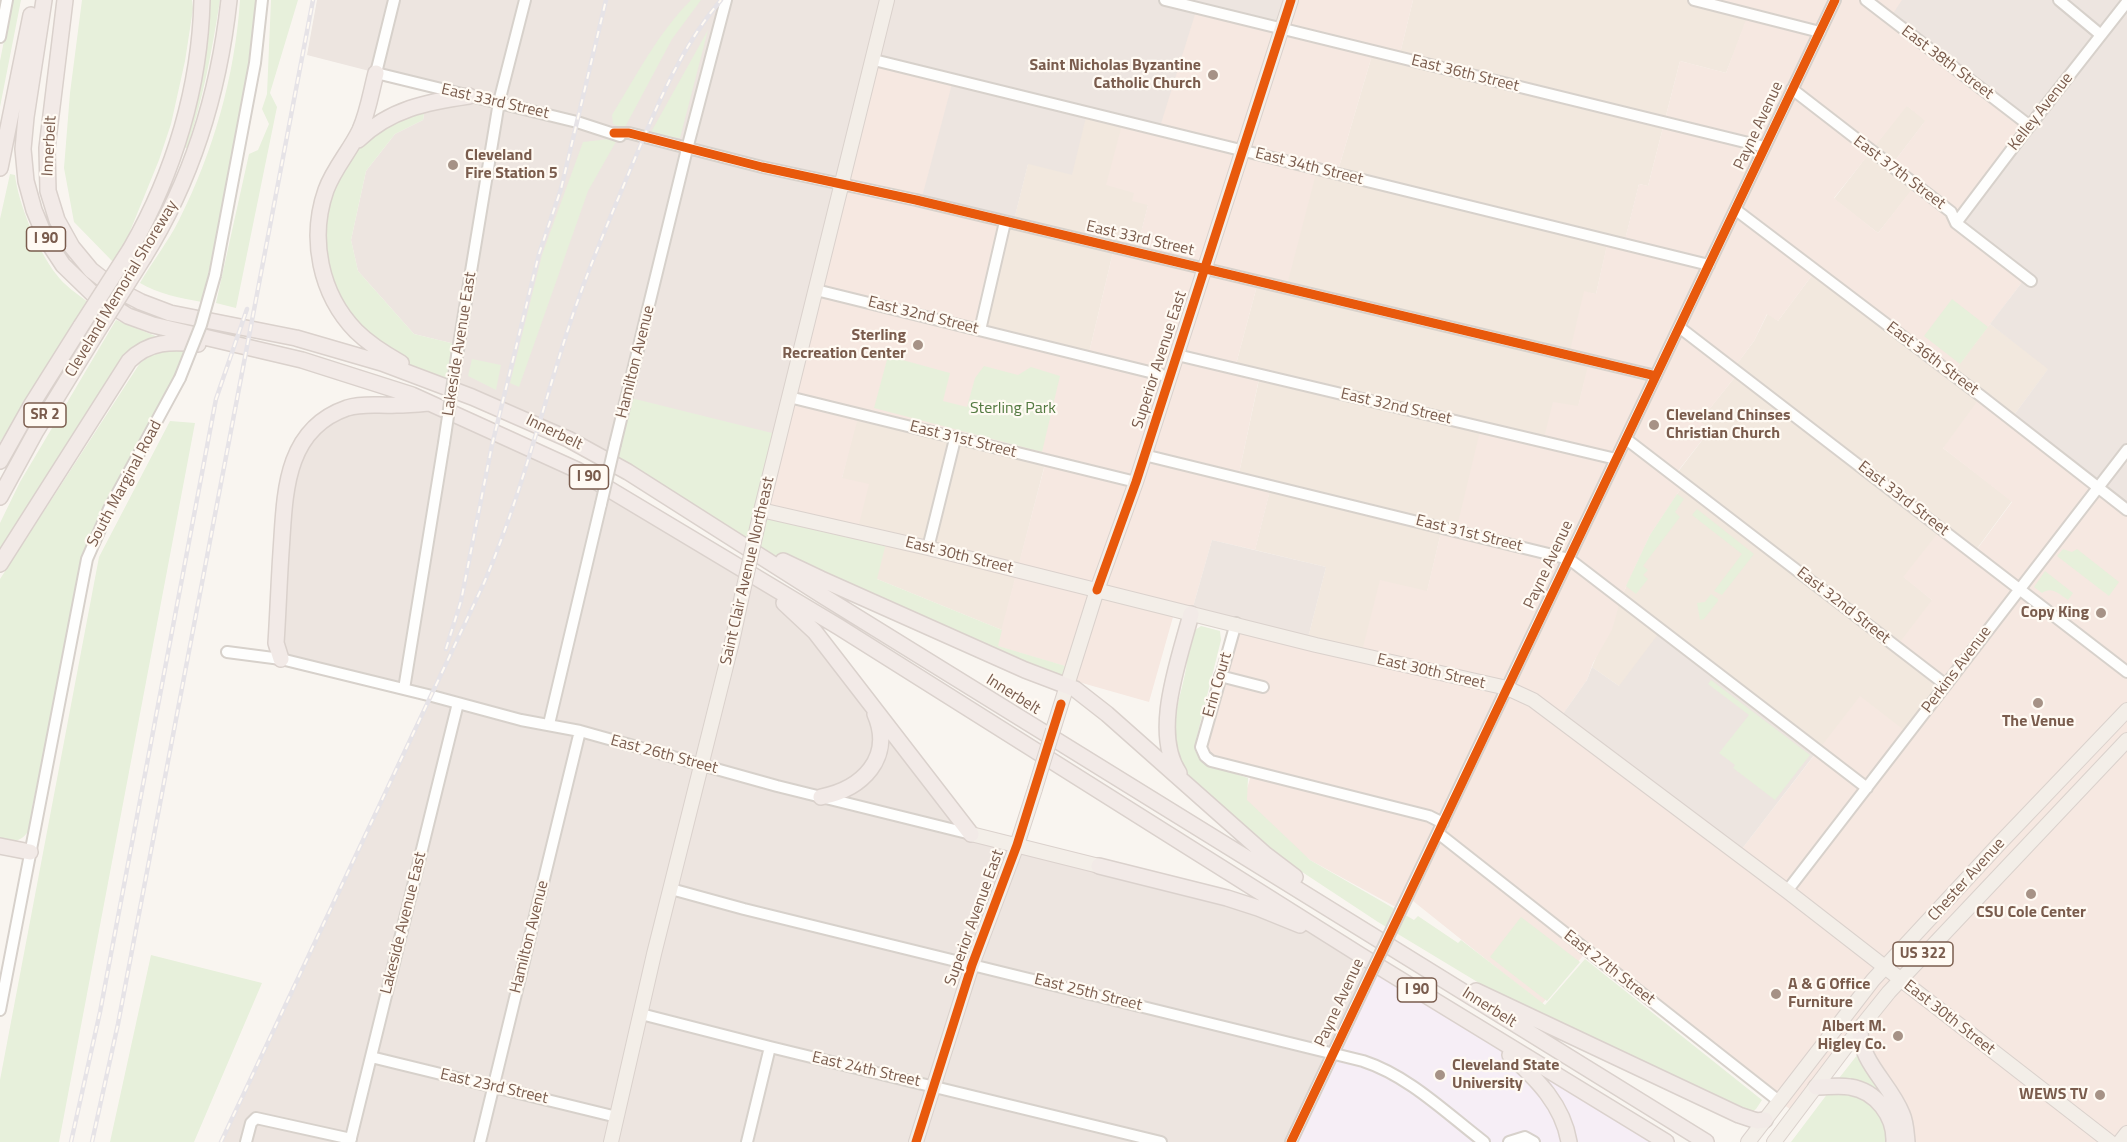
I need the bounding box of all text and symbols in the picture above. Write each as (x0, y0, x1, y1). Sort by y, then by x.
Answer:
street label: East 38th Street (1897, 22, 1997, 104)
street label: East 36th Street (1409, 51, 1521, 97)
place label: Saint Nicholas Byzantine Catholic Church (1030, 56, 1201, 94)
marker: Saint Nicholas Byzantine Catholic Church (1206, 68, 1220, 82)
street label: Kelley Avenue (2005, 69, 2077, 155)
street label: Payne Avenue (1730, 79, 1788, 173)
street label: East 33rd Street (439, 80, 551, 124)
street label: Innerbelt (39, 115, 61, 177)
street label: East 37th Street (1849, 132, 1949, 214)
street label: East 34th Street (1253, 144, 1365, 190)
place label: Cleveland Fire Station 5 (465, 146, 558, 184)
marker: Cleveland Fire Station 5 (446, 158, 460, 172)
street label: Cleveland Memorial Shoreway (62, 197, 182, 381)
street label: East 33rd Street (1084, 217, 1196, 261)
road number: I 90 (26, 227, 66, 251)
street label: Lakeside Avenue East (439, 271, 481, 417)
street label: Superior Avenue East (1129, 289, 1191, 431)
street label: East 32nd Street (866, 293, 980, 339)
street label: Hamilton Avenue (613, 304, 659, 420)
street label: East 36th Street (1882, 318, 1982, 400)
place label: Sterling Recreation Center (782, 326, 906, 364)
marker: Sterling Recreation Center (911, 338, 925, 352)
street label: East 32nd Street (1339, 385, 1453, 429)
park label: Sterling Park (970, 399, 1056, 419)
road number: SR 2 (24, 403, 66, 427)
place label: Cleveland Chinses Christian Church (1666, 406, 1791, 444)
street label: Innerbelt (523, 411, 585, 455)
street label: East 31st Street (908, 417, 1018, 463)
street label: South Marginal Road (84, 418, 166, 550)
marker: Cleveland Chinses Christian Church (1647, 418, 1661, 432)
street label: East 33rd Street (1854, 458, 1952, 540)
road number: I 90 (570, 465, 608, 489)
street label: Saint Clair Avenue Northeast (717, 475, 779, 667)
street label: East 31st Street (1414, 511, 1524, 557)
street label: Payne Avenue (1520, 518, 1578, 612)
street label: East 30th Street (903, 533, 1015, 579)
street label: East 32nd Street (1792, 564, 1894, 648)
place label: Copy King (2021, 603, 2089, 623)
marker: Copy King (2094, 606, 2108, 620)
street label: Perkins Avenue (1918, 623, 1996, 717)
street label: Erin Court (1200, 650, 1236, 720)
street label: East 30th Street (1375, 650, 1487, 694)
street label: Innerbelt (982, 671, 1044, 719)
marker: The Venue (2031, 696, 2045, 710)
place label: The Venue (2002, 712, 2074, 732)
street label: East 26th Street (608, 731, 720, 779)
street label: Chester Avenue (1925, 834, 2009, 926)
street label: Superior Avenue East (941, 847, 1009, 989)
street label: Lakeside Avenue East (377, 850, 431, 996)
street label: Hamilton Avenue (507, 879, 553, 995)
marker: CSU Cole Center (2024, 887, 2038, 901)
place label: CSU Cole Center (1976, 903, 2086, 923)
street label: East 27th Street (1560, 926, 1658, 1010)
road number: US 322 (1893, 942, 1953, 966)
street label: Payne Avenue (1311, 956, 1369, 1050)
street label: East 25th Street (1032, 970, 1144, 1016)
place label: A & G Office Furniture (1788, 975, 1870, 1013)
street label: East 30th Street (1900, 976, 1998, 1060)
road number: I 90 (1398, 978, 1436, 1002)
street label: Innerbelt (1458, 984, 1520, 1032)
marker: A & G Office Furniture (1769, 987, 1783, 1001)
place label: Albert M. Higley Co. (1817, 1017, 1886, 1055)
marker: Albert M. Higley Co. (1891, 1029, 1905, 1043)
street label: East 24th Street (810, 1048, 922, 1092)
place label: Cleveland State University (1452, 1056, 1559, 1094)
street label: East 23rd Street (438, 1065, 550, 1109)
marker: Cleveland State University (1433, 1068, 1447, 1082)
place label: WEWS TV (2019, 1085, 2088, 1105)
marker: WEWS TV (2093, 1088, 2107, 1102)

